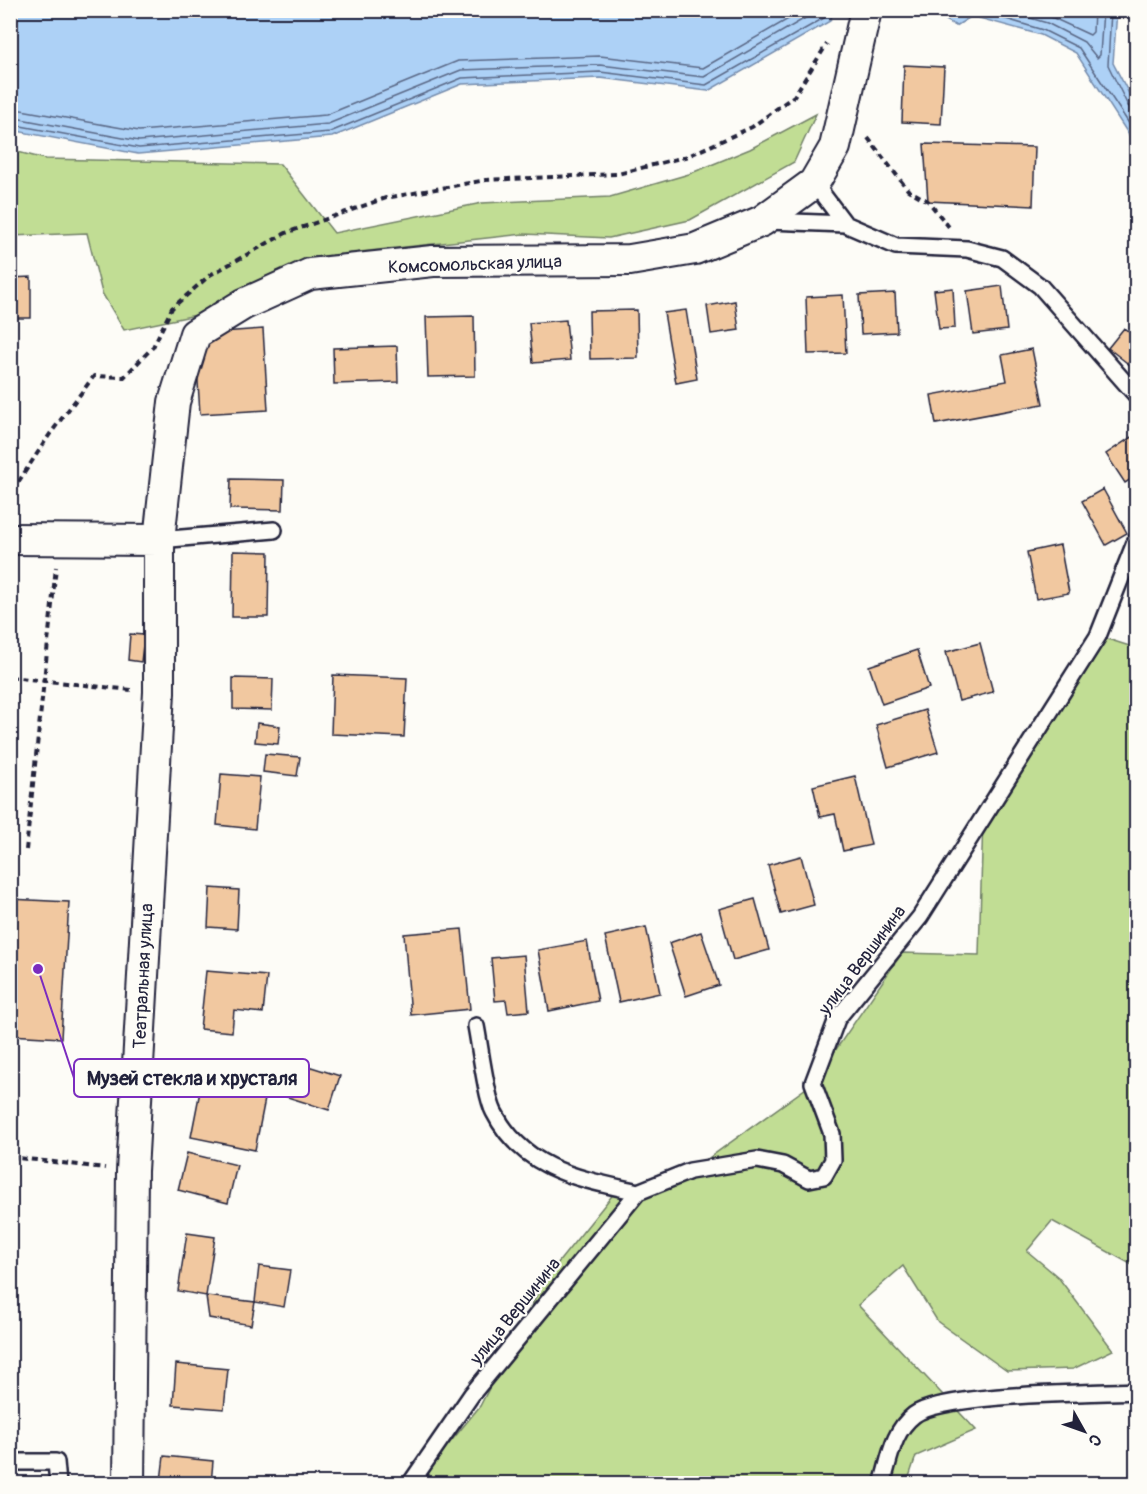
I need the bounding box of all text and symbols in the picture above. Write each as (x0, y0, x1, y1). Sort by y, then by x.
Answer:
street label: Комсомольская улица (388, 250, 562, 279)
street label: улица Вершинина (813, 901, 911, 1020)
street label: Театральная улица (128, 903, 159, 1049)
callout: Музей стекла и хрусталя (74, 1059, 309, 1097)
text: Музей стекла и хрусталя (87, 1066, 297, 1091)
street label: улица Вершинина (464, 1253, 566, 1370)
north arrow (1054, 1401, 1114, 1461)
text: С (1084, 1430, 1106, 1450)

